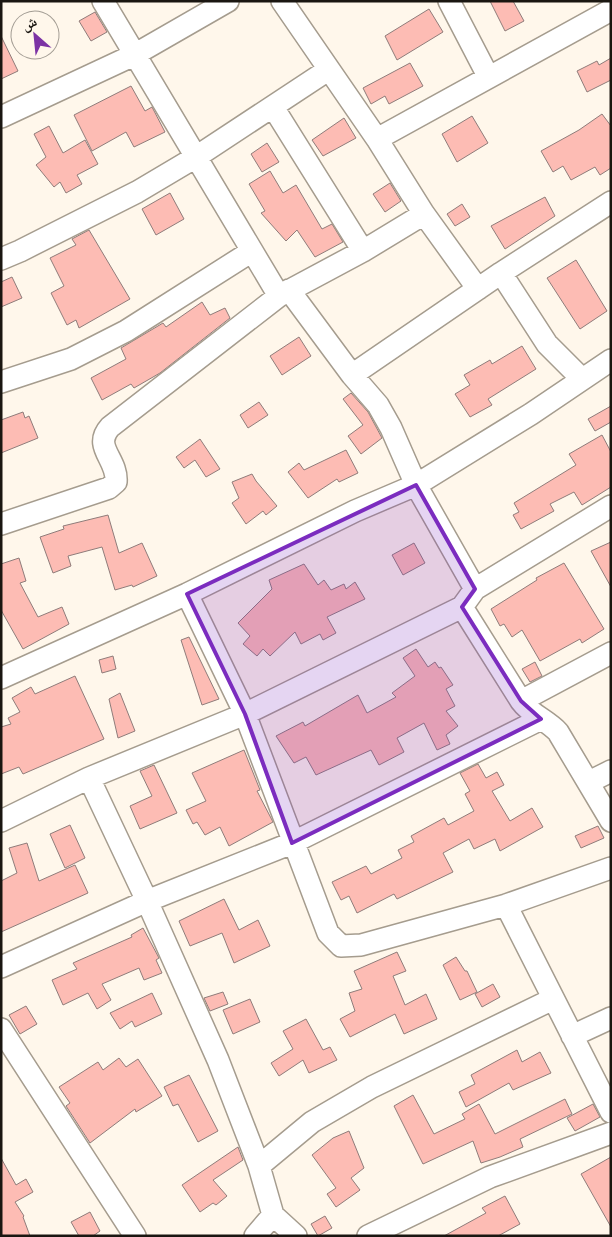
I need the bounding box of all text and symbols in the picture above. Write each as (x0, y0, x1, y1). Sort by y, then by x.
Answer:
north arrow (10, 10, 60, 60)
text: ش (19, 13, 40, 35)

